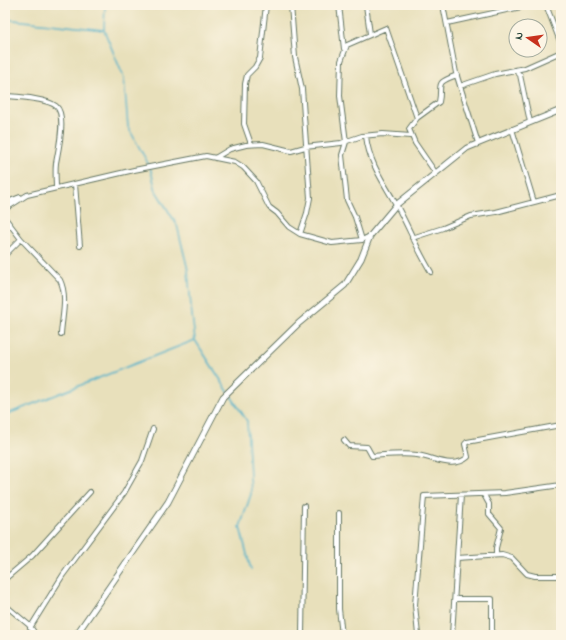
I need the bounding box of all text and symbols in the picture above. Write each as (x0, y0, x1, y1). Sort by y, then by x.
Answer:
north arrow (508, 18, 548, 58)
text: N (511, 31, 528, 41)

